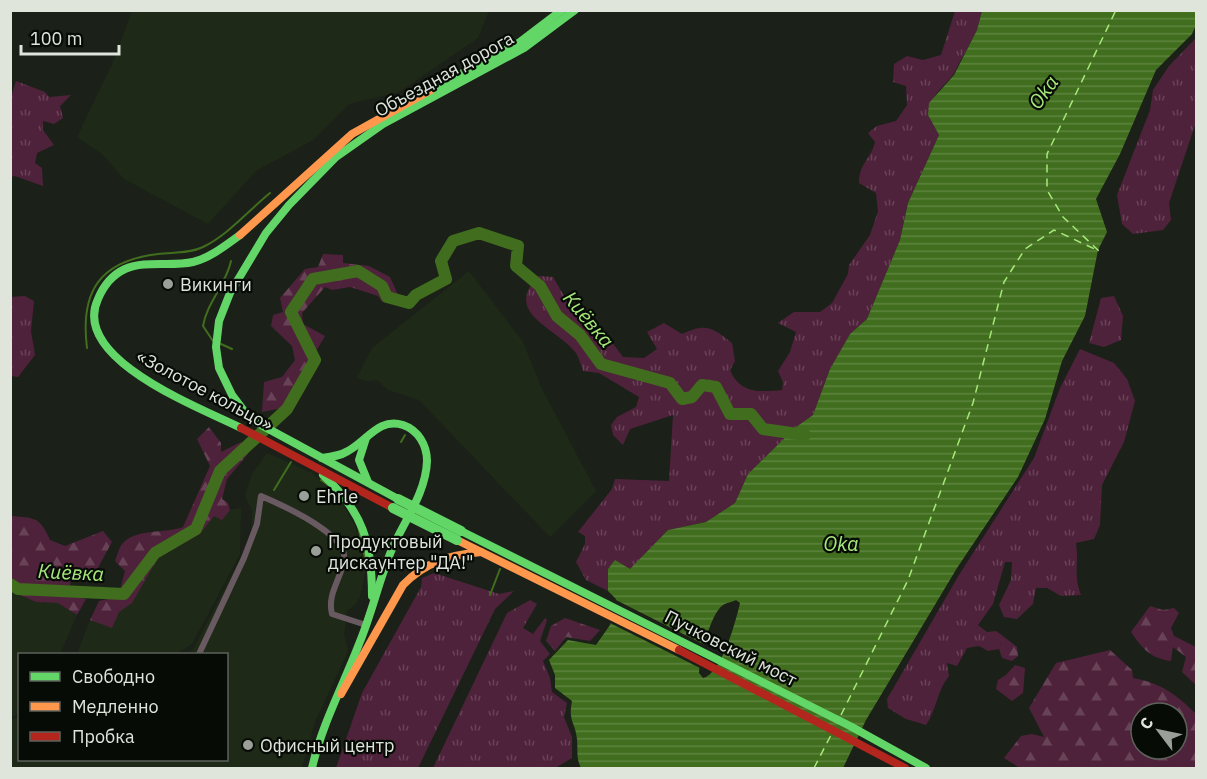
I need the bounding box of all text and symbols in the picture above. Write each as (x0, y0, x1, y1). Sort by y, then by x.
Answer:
scale bar (21, 18, 118, 56)
street label: Объездная дорога (370, 26, 518, 122)
text: 100 m (30, 27, 82, 50)
water label: Oka (1022, 70, 1064, 114)
place label: Викинги (180, 273, 252, 296)
marker: Викинги (161, 277, 175, 291)
water label: Киёвка (557, 285, 621, 353)
street label: «Золотое кольцо» (133, 344, 277, 436)
place label: Ehrle (316, 485, 358, 508)
marker: Ehrle (297, 489, 311, 503)
place label: Продуктовый дискаунтер "ДА!" (328, 530, 474, 574)
water label: Oka (823, 530, 859, 557)
marker: Продуктовый дискаунтер "ДА!" (309, 544, 323, 558)
water label: Киёвка (37, 557, 105, 587)
street label: Пучковский мост (661, 605, 801, 691)
legend (18, 653, 228, 761)
text: Свободно (72, 665, 155, 688)
text: Медленно (72, 695, 159, 718)
north arrow (1129, 701, 1189, 761)
text: С (1135, 713, 1158, 733)
text: Пробка (72, 725, 135, 748)
place label: Офисный центр (260, 734, 395, 757)
marker: Офисный центр (241, 738, 255, 752)

